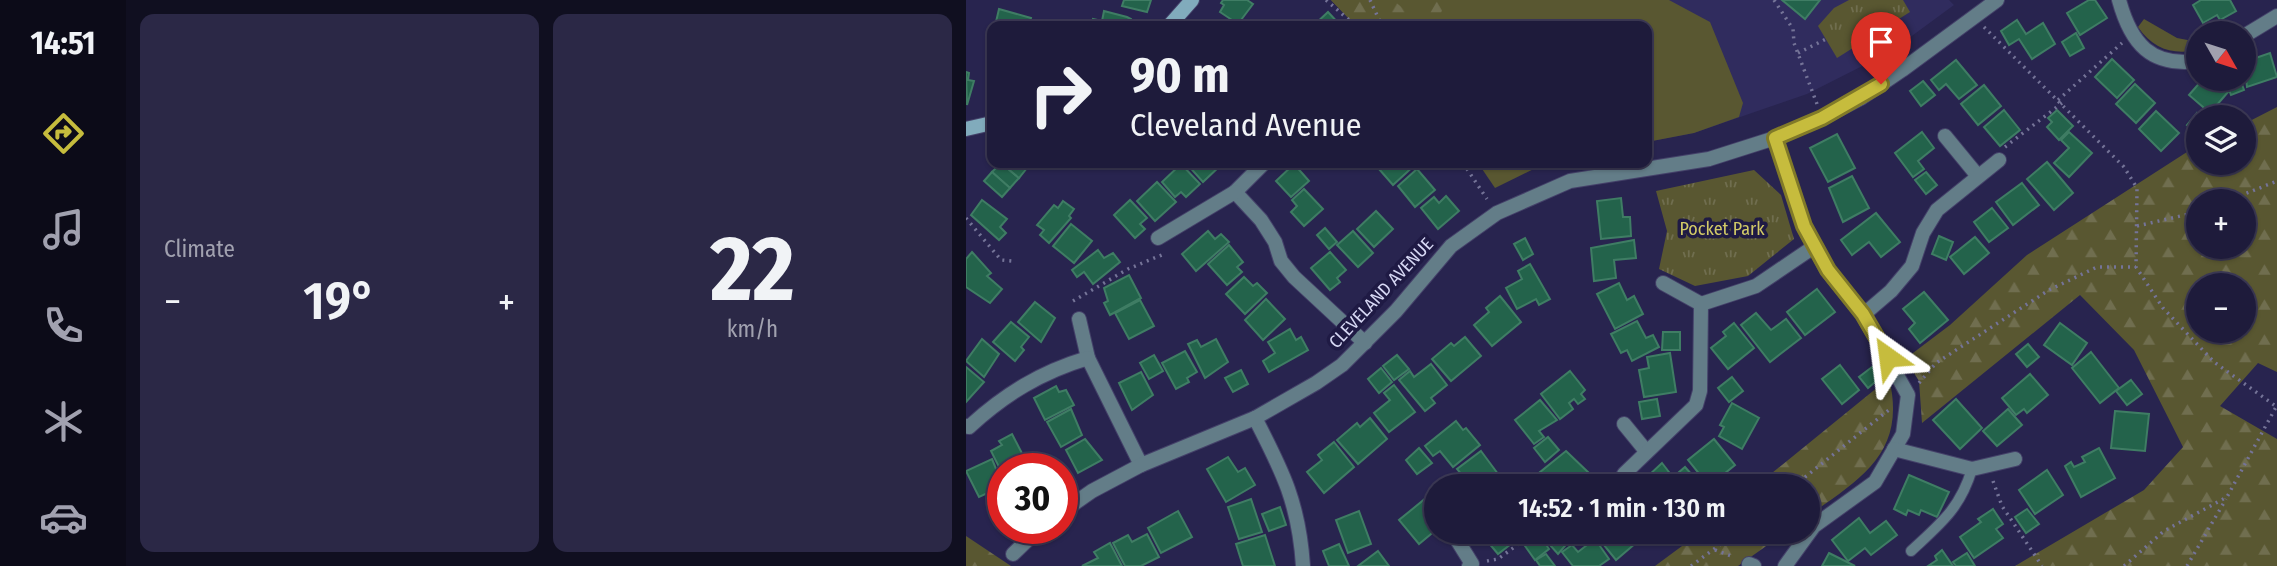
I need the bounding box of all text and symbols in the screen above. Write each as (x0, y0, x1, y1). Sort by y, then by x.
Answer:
pin (1851, 12.0, 1911, 84)
north arrow (2186, 21, 2256, 91)
map controls (2186, 21, 2256, 343)
icon: arrive (1862, 23, 1900, 61)
text: 14:51 (30, 24, 96, 62)
text: 90 m (1130, 46, 1230, 105)
icon: right (1015, 49, 1106, 140)
button: layers (2186, 105, 2256, 175)
text: Cleveland Avenue (1130, 106, 1362, 144)
icon: directions (39, 109, 88, 158)
button: + (2186, 189, 2256, 259)
icon: music (39, 205, 88, 254)
text: 22 (710, 215, 795, 324)
park label: Pocket Park (1679, 218, 1765, 240)
street label: CLEVELAND AVENUE (1324, 233, 1438, 353)
text: Climate (164, 235, 235, 263)
text: 19° (303, 270, 376, 333)
button: − (2186, 273, 2256, 343)
text: − (164, 279, 181, 325)
text: + (498, 279, 515, 325)
icon: phone (39, 301, 88, 350)
text: km/h (727, 315, 778, 343)
position arrow (1851, 320, 1925, 394)
icon: climate (39, 397, 88, 446)
speed limit sign: 30 (987, 453, 1078, 544)
icon: car (39, 493, 88, 542)
text: 14:52 · 1 min · 130 m (1518, 493, 1726, 524)

